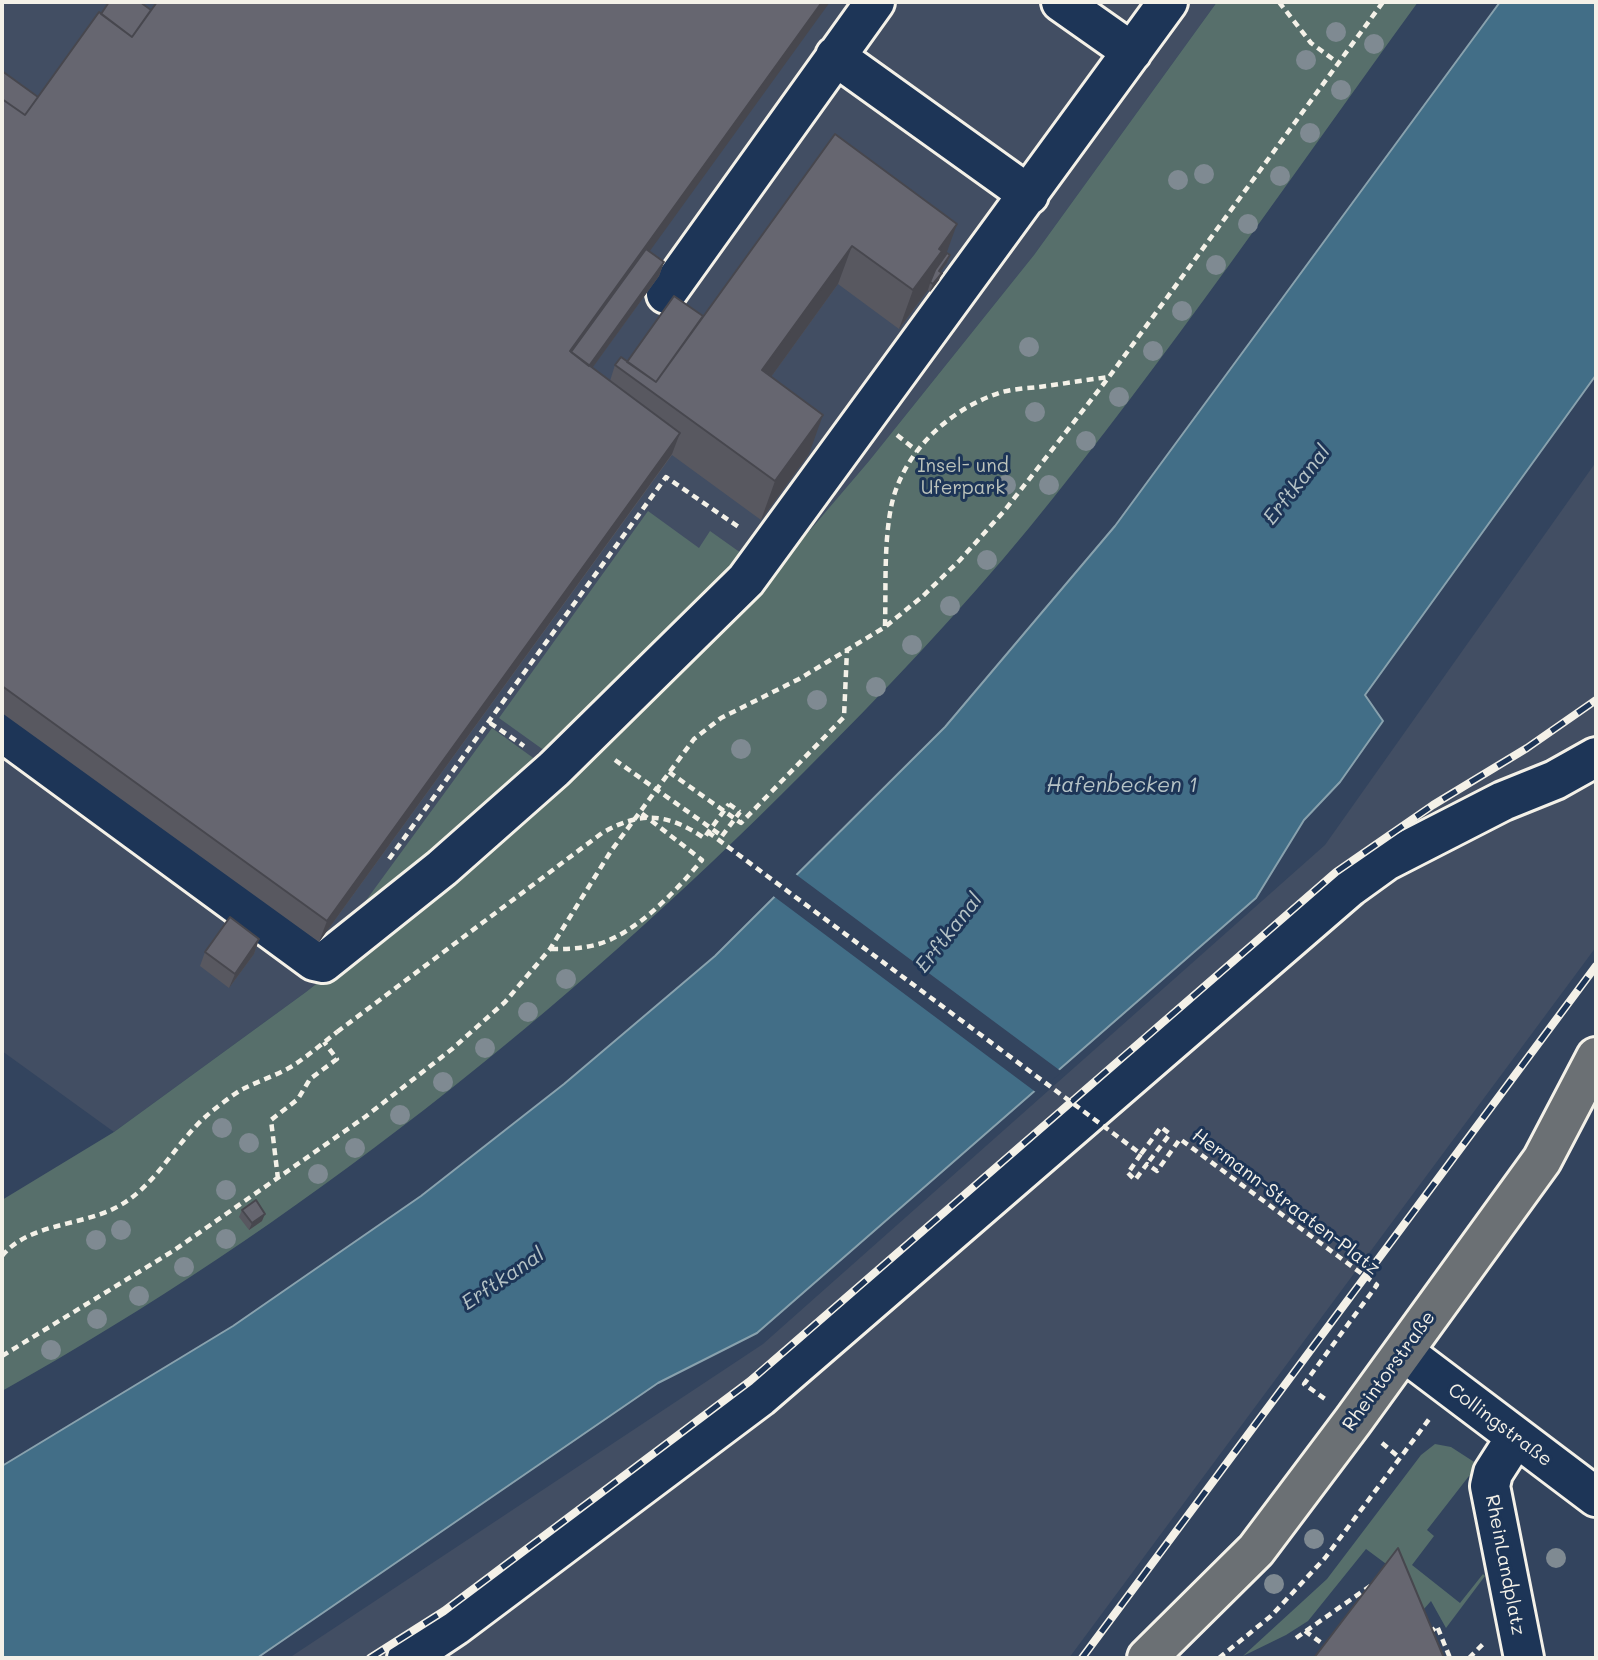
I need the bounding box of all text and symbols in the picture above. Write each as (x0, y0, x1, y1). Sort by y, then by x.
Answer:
water label: Erftkanal (1258, 440, 1336, 530)
park label: Insel- und Uferpark (917, 455, 1009, 499)
water label: Hafenbecken 1 (1046, 773, 1198, 799)
water label: Erftkanal (910, 888, 988, 978)
street label: Hermann-Straaten-Platz (1188, 1124, 1384, 1280)
water label: Erftkanal (457, 1242, 549, 1316)
street label: Rheintorstraße (1338, 1306, 1440, 1436)
street label: Collingstraße (1443, 1378, 1557, 1472)
street label: RheinLandplatz (1480, 1493, 1530, 1637)

